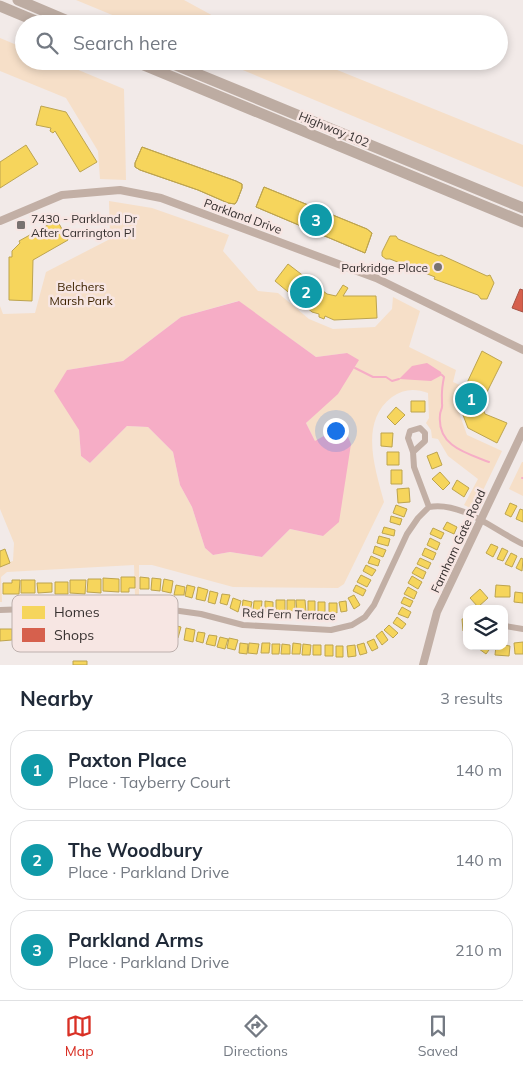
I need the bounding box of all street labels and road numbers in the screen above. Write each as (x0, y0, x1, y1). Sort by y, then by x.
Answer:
street label: Highway 102 (297, 108, 371, 150)
street label: Parkland Drive (202, 195, 284, 237)
street label: Farnham Gate Road (427, 487, 489, 595)
street label: Red Fern Terrace (242, 605, 336, 623)

